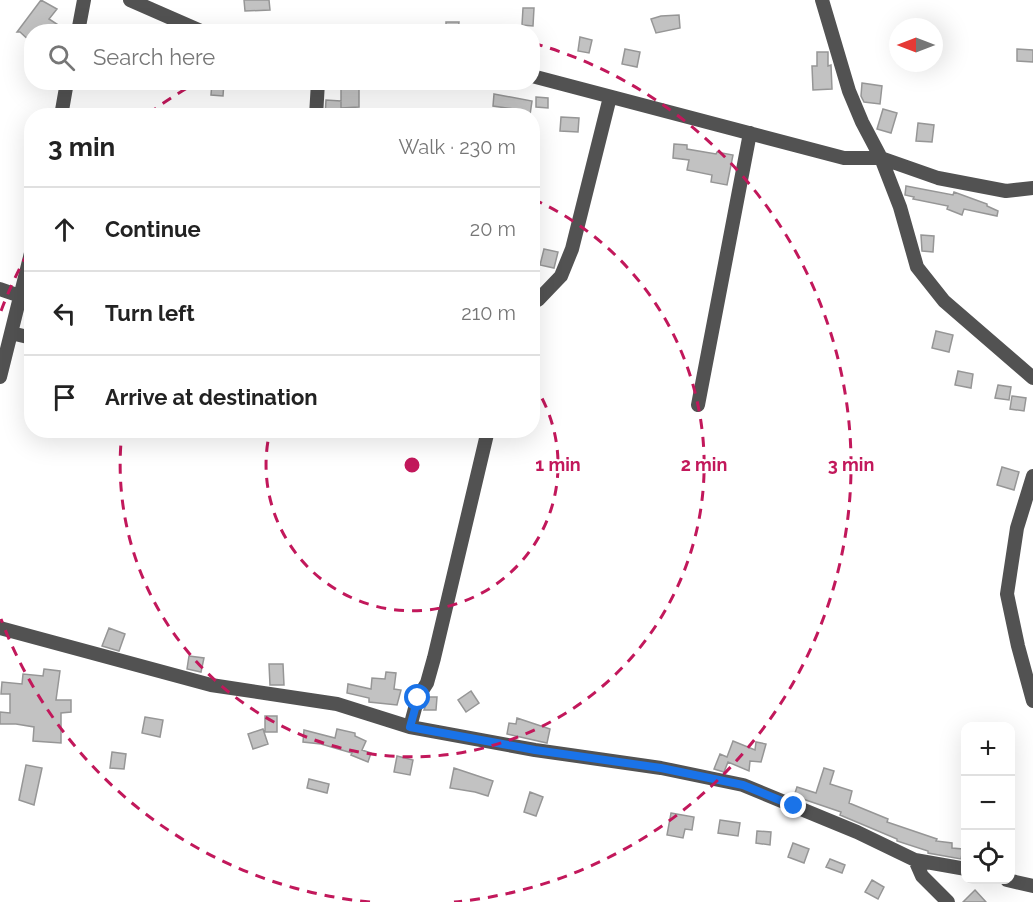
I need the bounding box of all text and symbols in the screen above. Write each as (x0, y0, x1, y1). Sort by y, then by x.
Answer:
north arrow (889, 18, 943, 72)
search box (24, 24, 540, 90)
icon: search (45, 41, 78, 74)
text: Search here (93, 44, 215, 70)
text: 3 min (48, 132, 115, 162)
text: Walk · 230 m (398, 135, 516, 159)
icon: ahead (48, 213, 81, 246)
text: Continue (105, 216, 201, 242)
text: 20 m (470, 217, 516, 241)
icon: left (48, 297, 81, 330)
text: Turn left (105, 300, 195, 326)
text: 210 m (461, 301, 516, 325)
icon: arrive (48, 381, 81, 414)
text: Arrive at destination (105, 384, 318, 410)
text: 1 min (535, 454, 581, 475)
text: 2 min (681, 454, 727, 475)
text: 3 min (828, 454, 874, 475)
centre of rings (402, 455, 422, 475)
route start (404, 684, 430, 710)
map controls (961, 722, 1015, 884)
button: + (961, 722, 1015, 776)
button: − (961, 776, 1015, 830)
route end (780, 792, 806, 818)
button: locate (961, 830, 1015, 884)

